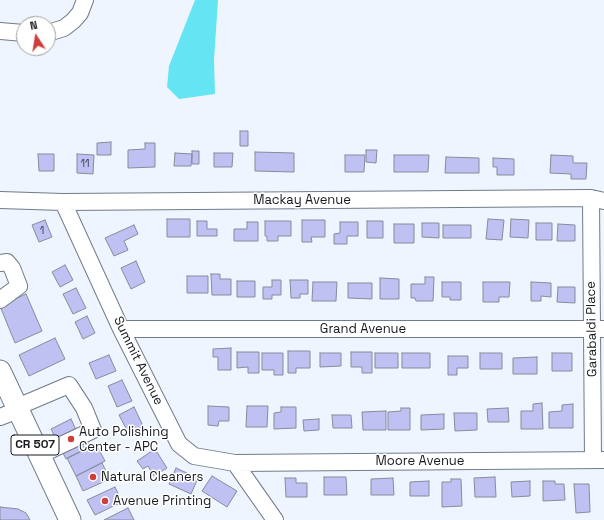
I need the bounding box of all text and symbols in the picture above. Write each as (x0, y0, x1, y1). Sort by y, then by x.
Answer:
north arrow (16, 16, 56, 56)
text: N (29, 18, 39, 33)
house number: 11 (80, 157, 90, 171)
street label: Mackay Avenue (253, 192, 351, 208)
house number: 1 (40, 224, 44, 238)
street label: Garabaldi Place (583, 281, 601, 377)
street label: Summit Avenue (110, 314, 166, 408)
street label: Grand Avenue (320, 321, 406, 337)
place label: Auto Polishing Center - APC (79, 424, 169, 455)
marker: Auto Polishing Center - APC (66, 434, 76, 444)
road number: CR 507 (11, 435, 59, 455)
street label: Moore Avenue (376, 453, 464, 469)
place label: Natural Cleaners (101, 469, 203, 485)
marker: Natural Cleaners (88, 472, 98, 482)
place label: Avenue Printing (113, 493, 211, 509)
marker: Avenue Printing (100, 496, 110, 506)

